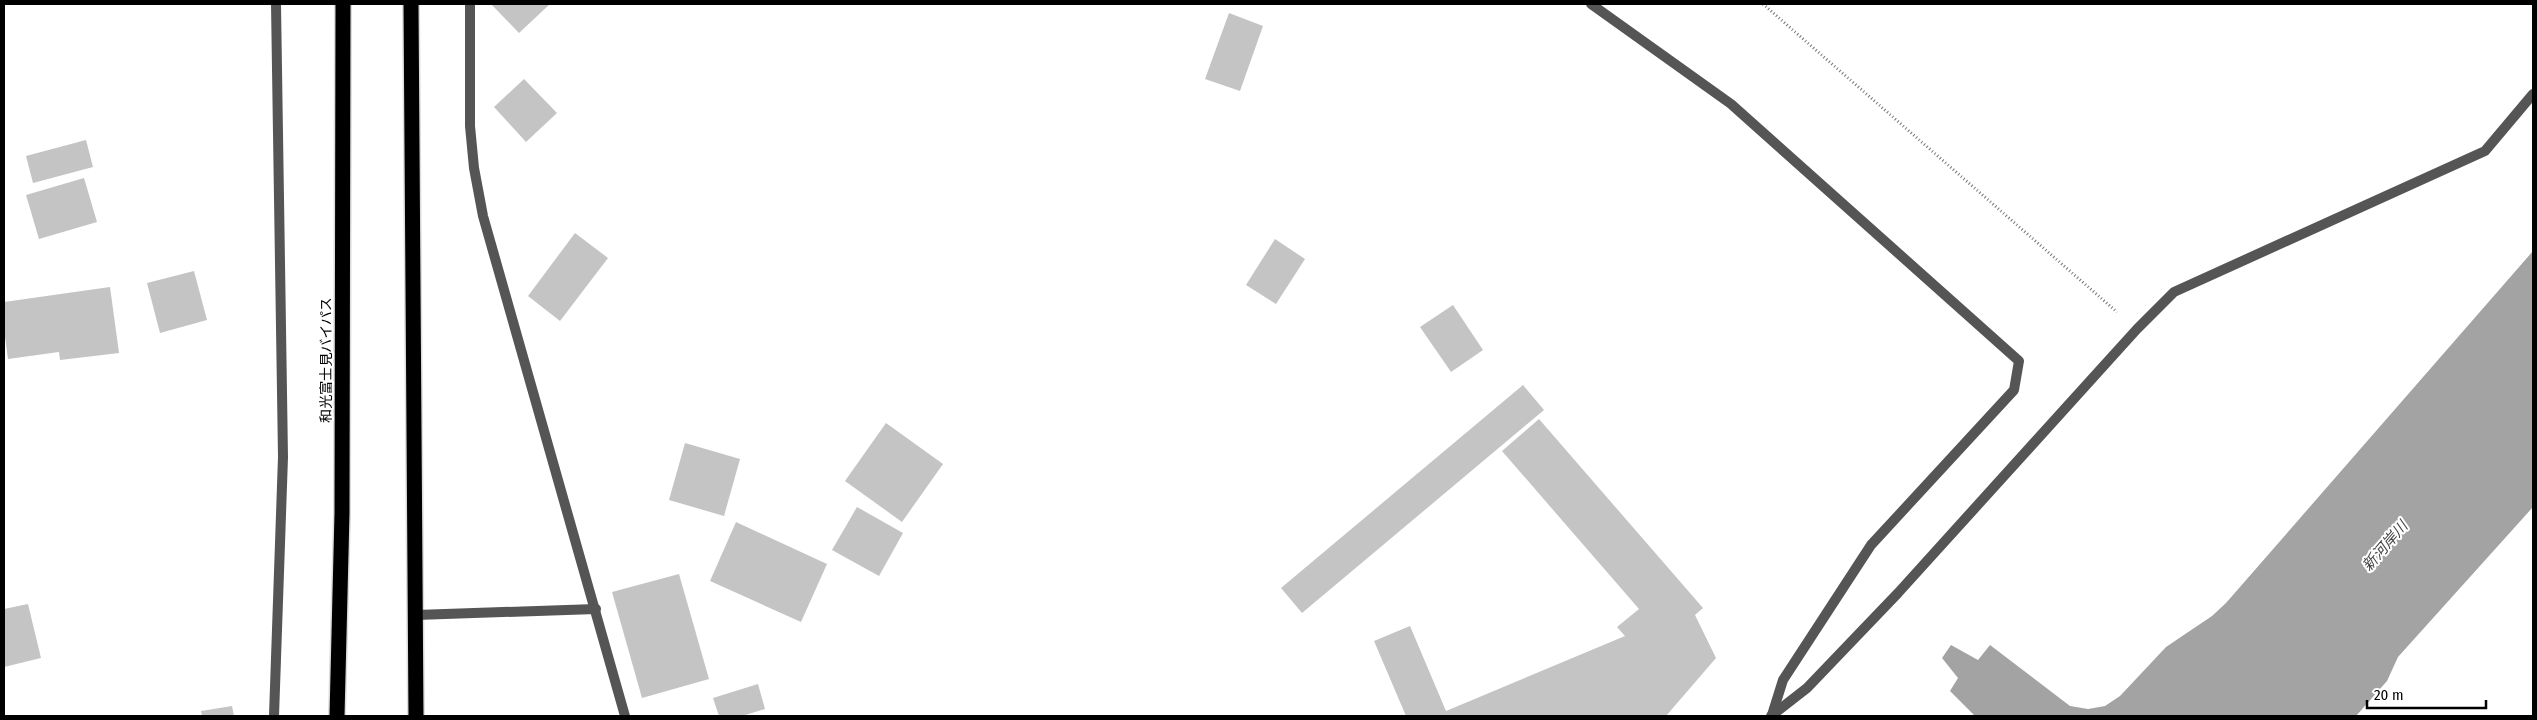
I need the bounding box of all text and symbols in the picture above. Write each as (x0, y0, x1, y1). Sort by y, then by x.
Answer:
street label: 和光富士見バイパス (318, 297, 335, 423)
water label: 新河岸川 (2359, 516, 2413, 575)
scale bar (2367, 678, 2486, 710)
text: 20 m (2374, 686, 2404, 704)

